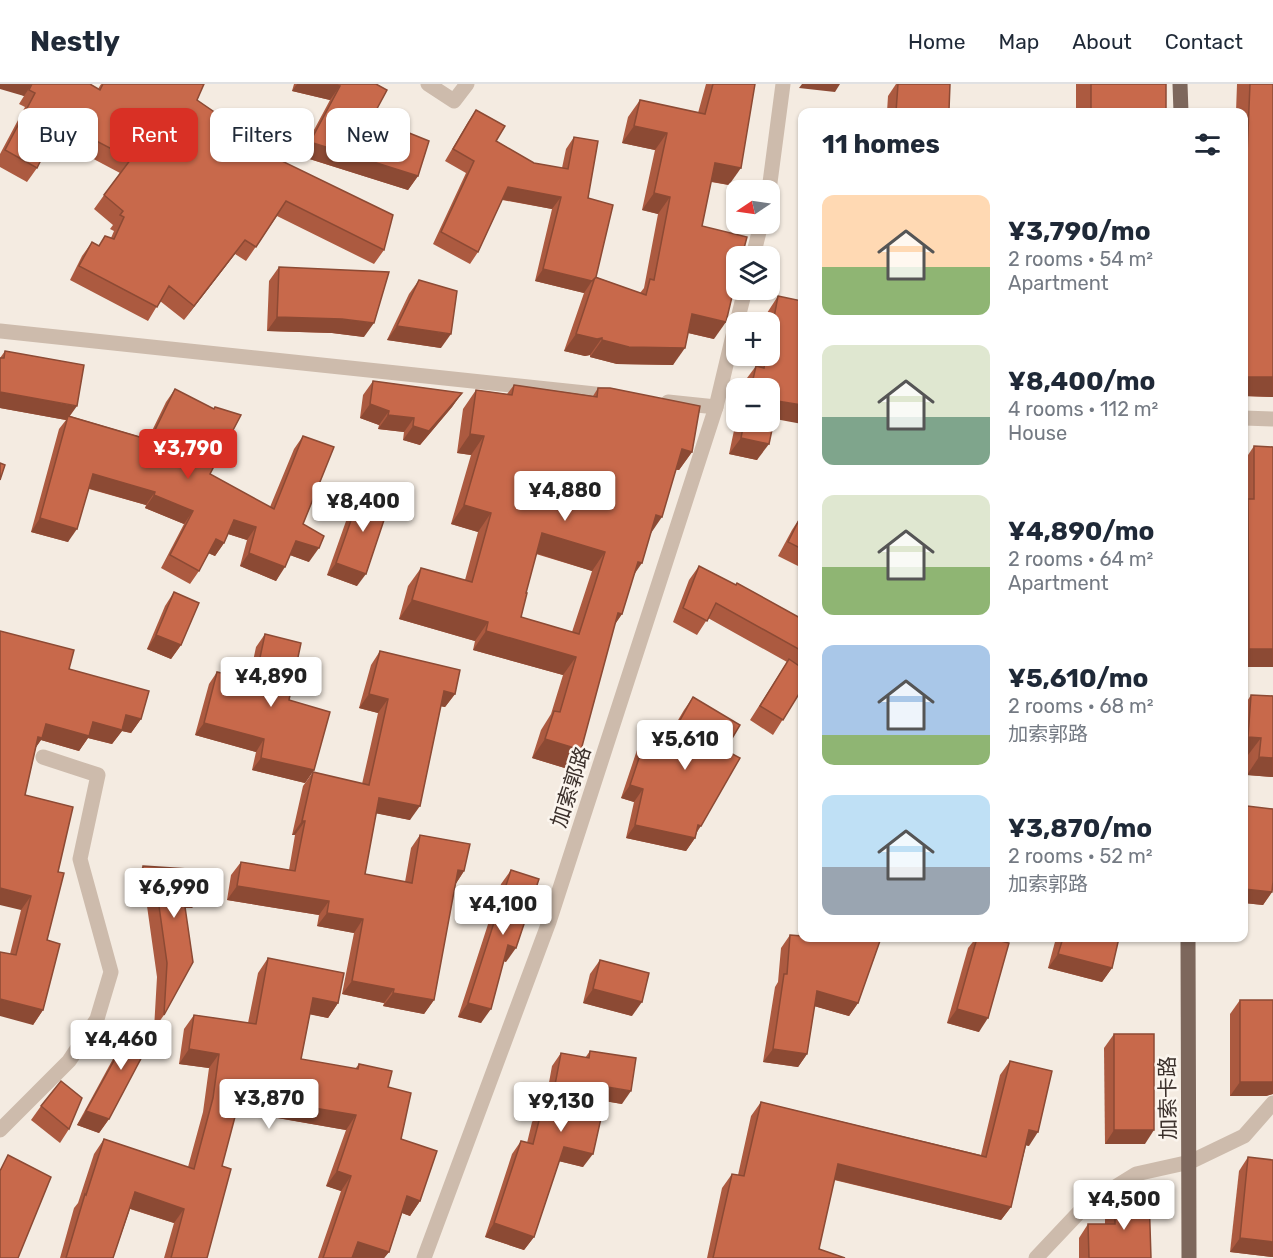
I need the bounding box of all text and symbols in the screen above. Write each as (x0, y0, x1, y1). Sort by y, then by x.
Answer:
text: Nestly (30, 25, 120, 58)
text: Home (908, 29, 965, 54)
text: Map (998, 29, 1039, 54)
text: About (1072, 29, 1132, 54)
text: Contact (1165, 29, 1243, 54)
chip: Buy (18, 108, 98, 162)
chip: Rent (110, 108, 198, 162)
chip: Filters (210, 108, 314, 162)
chip: New (326, 108, 410, 162)
icon: filters (1191, 128, 1224, 161)
text: 11 homes (822, 129, 940, 160)
north arrow (726, 180, 780, 234)
map controls (726, 180, 780, 432)
text: ¥3,790/mo (1008, 216, 1151, 247)
icon: home (870, 219, 942, 291)
button: layers (726, 246, 780, 300)
text: 2 rooms · 54 m² (1008, 247, 1153, 271)
text: Apartment (1008, 271, 1109, 295)
button: + (726, 312, 780, 366)
text: ¥8,400/mo (1008, 366, 1155, 397)
icon: home (870, 369, 942, 441)
button: − (726, 378, 780, 432)
text: 4 rooms · 112 m² (1008, 397, 1158, 421)
text: House (1008, 421, 1067, 445)
pin: ¥3,790 (139, 429, 237, 480)
text: ¥3,790 (153, 436, 223, 460)
pin: ¥4,880 (516, 471, 614, 522)
text: ¥4,880 (528, 478, 602, 502)
pin: ¥8,400 (314, 482, 412, 533)
text: ¥8,400 (326, 489, 400, 513)
text: ¥4,890/mo (1008, 516, 1154, 547)
icon: home (870, 519, 942, 591)
text: 2 rooms · 64 m² (1008, 547, 1153, 571)
text: Apartment (1008, 571, 1109, 595)
pin: ¥4,890 (222, 657, 320, 708)
text: ¥5,610/mo (1008, 663, 1149, 694)
text: ¥4,890 (235, 664, 307, 688)
icon: home (870, 669, 942, 741)
text: 2 rooms · 68 m² (1008, 694, 1154, 718)
pin: ¥5,610 (636, 720, 734, 771)
text: 加索郭路 (1008, 722, 1088, 746)
text: ¥5,610 (651, 727, 719, 751)
street label: 加索郭路 (546, 743, 595, 831)
text: ¥3,870/mo (1008, 813, 1152, 844)
icon: home (870, 819, 942, 891)
text: 2 rooms · 52 m² (1008, 844, 1153, 868)
pin: ¥6,990 (125, 868, 223, 919)
text: 加索郭路 (1008, 872, 1088, 896)
text: ¥6,990 (139, 875, 209, 899)
pin: ¥4,100 (454, 885, 552, 936)
text: ¥4,100 (469, 892, 537, 916)
pin: ¥4,460 (72, 1020, 170, 1071)
text: ¥4,460 (85, 1027, 158, 1051)
street label: 加索卡路 (1154, 1056, 1181, 1140)
pin: ¥3,870 (220, 1079, 318, 1130)
pin: ¥9,130 (512, 1082, 610, 1133)
text: ¥3,870 (233, 1086, 305, 1110)
text: ¥9,130 (528, 1089, 594, 1113)
pin: ¥4,500 (1075, 1180, 1173, 1231)
text: ¥4,500 (1088, 1187, 1160, 1211)

